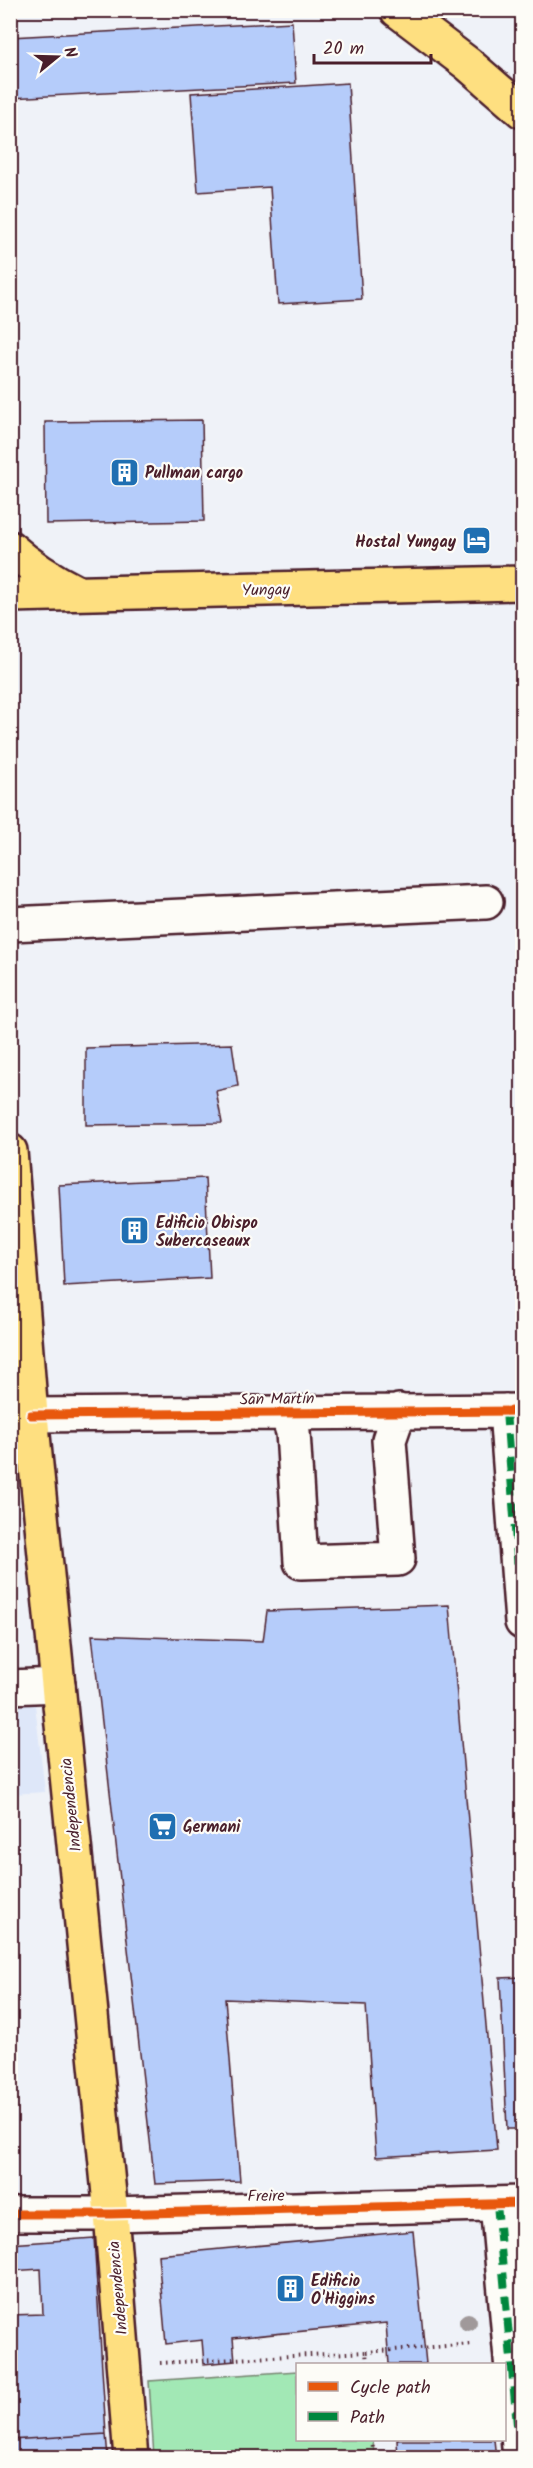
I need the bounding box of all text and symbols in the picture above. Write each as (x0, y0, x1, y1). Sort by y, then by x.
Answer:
north arrow (27, 27, 87, 87)
scale bar (314, 27, 431, 65)
text: 20 m (323, 35, 364, 64)
text: N (56, 44, 83, 61)
building icon: Pullman cargo (108, 456, 140, 488)
place label: Pullman cargo (145, 461, 243, 486)
hotel icon: Hostal Yungay (461, 525, 493, 557)
place label: Hostal Yungay (355, 530, 457, 555)
street label: Yungay (242, 578, 291, 603)
place label: Edificio Obispo Subercaseaux (156, 1211, 258, 1254)
building icon: Edificio Obispo Subercaseaux (119, 1215, 151, 1247)
street label: San Martín (239, 1386, 315, 1413)
street label: Independencia (54, 1757, 89, 1853)
supermarket icon: Germani (146, 1810, 178, 1842)
place label: Germani (183, 1815, 241, 1840)
street label: Freire (247, 2184, 285, 2209)
street label: Independencia (102, 2240, 135, 2336)
place label: Edificio O'Higgins (311, 2269, 375, 2312)
building icon: Edificio O'Higgins (274, 2273, 306, 2305)
legend (296, 2363, 506, 2441)
text: Cycle path (350, 2374, 431, 2403)
text: Path (350, 2404, 385, 2433)

